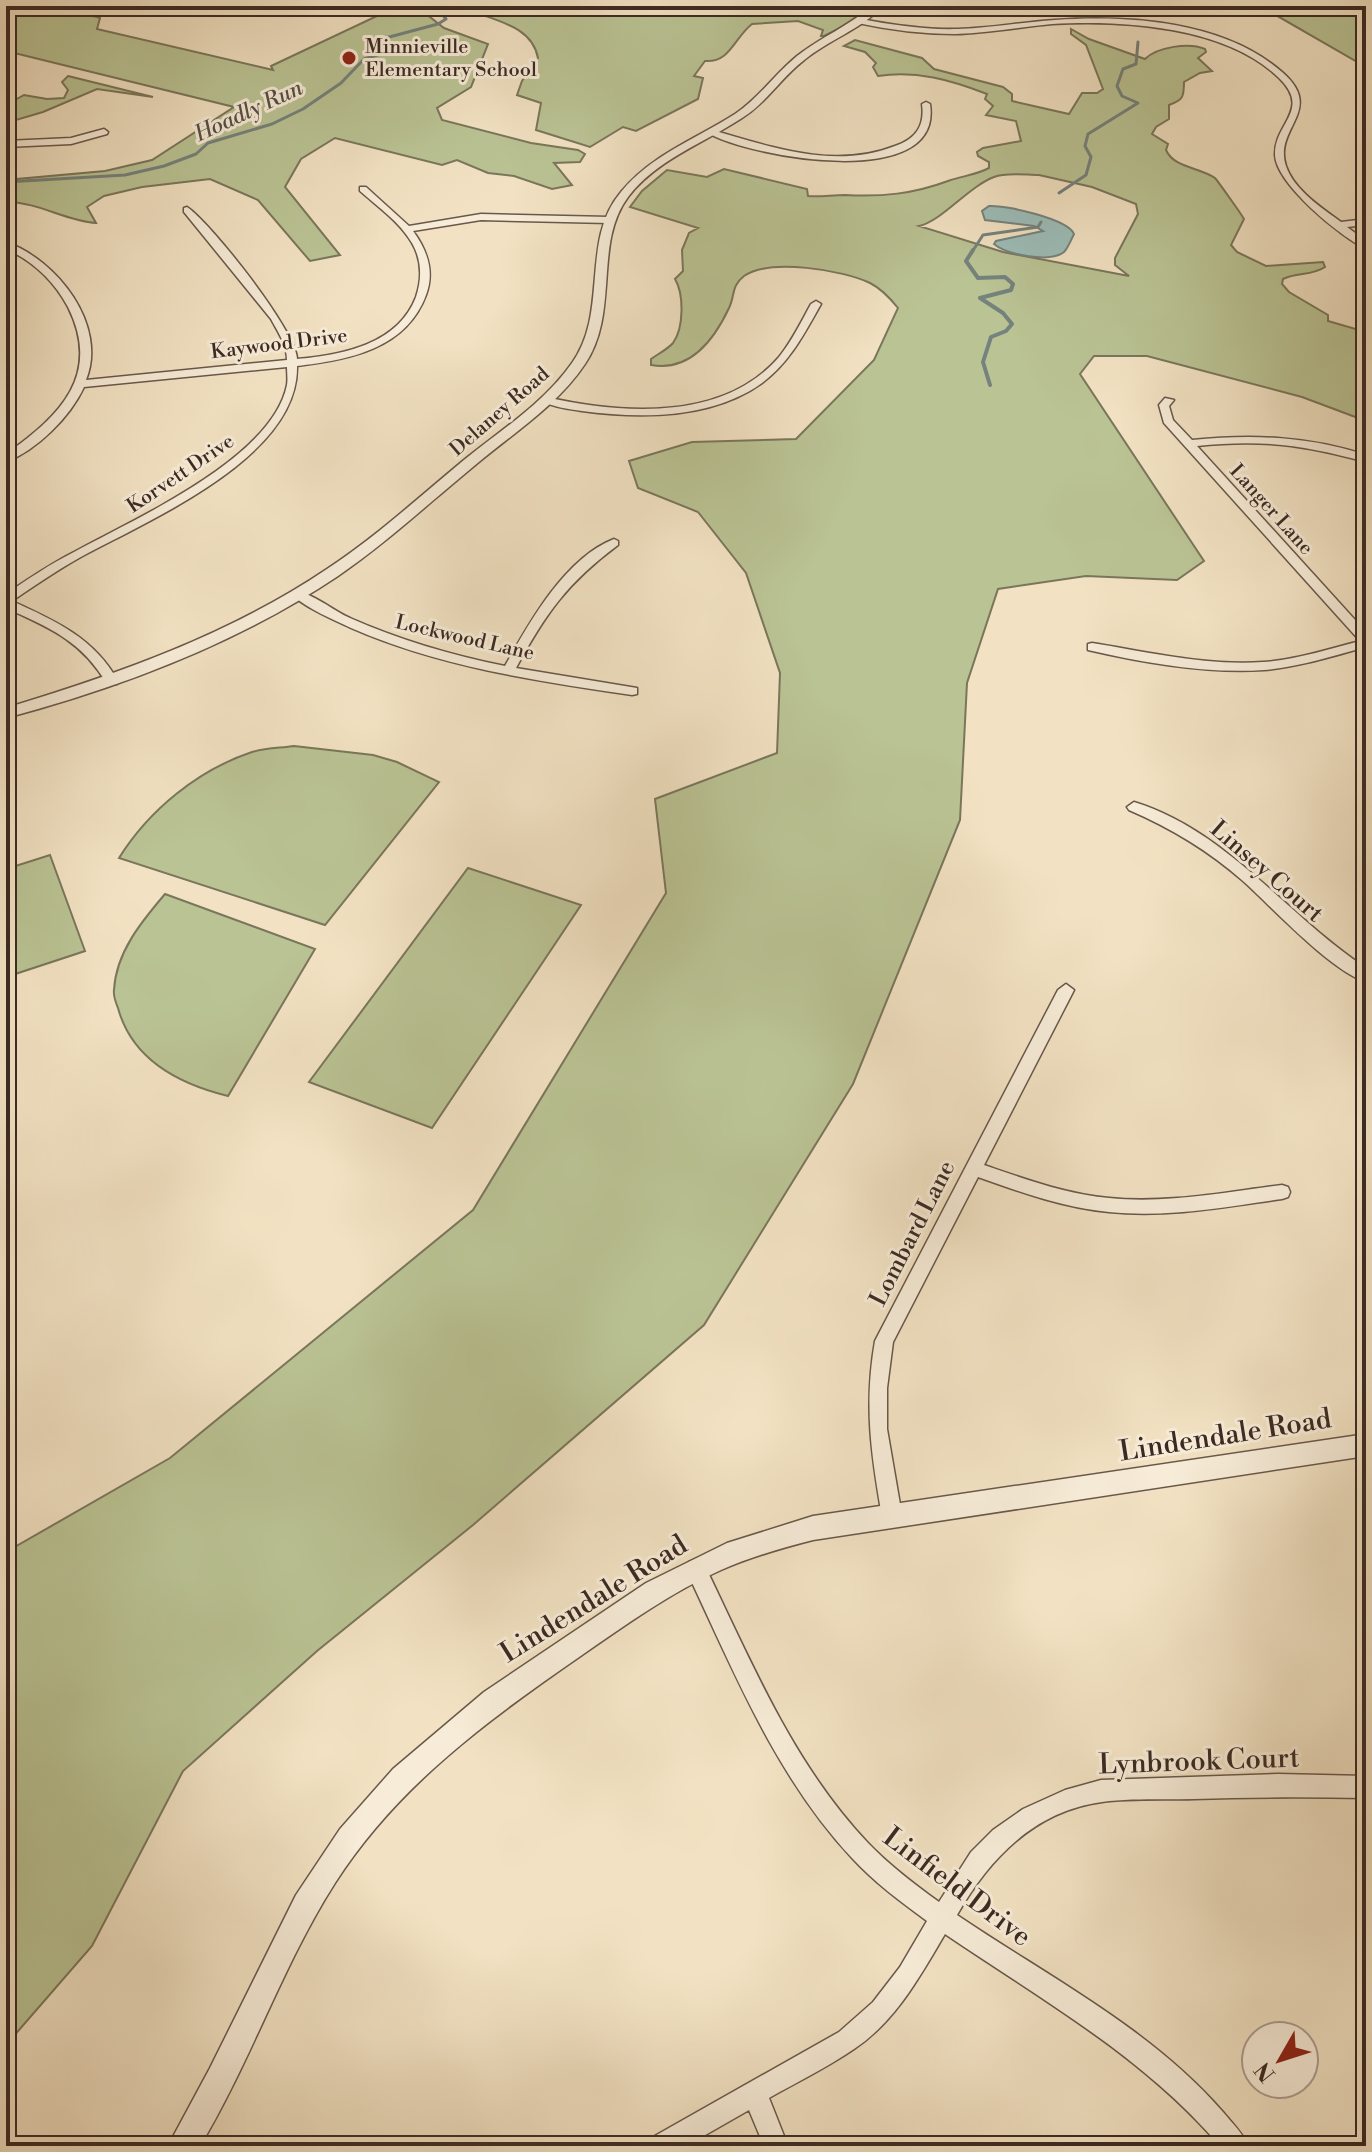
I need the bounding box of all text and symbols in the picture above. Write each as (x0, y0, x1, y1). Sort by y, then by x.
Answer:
place label: Minnieville Elementary School (365, 35, 537, 83)
marker: Minnieville Elementary School (340, 49, 358, 67)
water label: Hoadly Run (189, 74, 308, 149)
street label: Kaywood Drive (209, 324, 349, 365)
street label: Delaney Road (445, 362, 555, 462)
street label: Korvett Drive (122, 429, 239, 519)
street label: Langer Lane (1224, 459, 1318, 561)
street label: Lockwood Lane (393, 610, 537, 667)
street label: Linsey Court (1204, 814, 1330, 929)
street label: Lombard Lane (863, 1156, 962, 1311)
street label: Lindendale Road (1117, 1401, 1334, 1470)
street label: Lindendale Road (494, 1528, 694, 1671)
street label: Lynbrook Court (1098, 1740, 1300, 1783)
street label: Linfield Drive (876, 1820, 1038, 1954)
north arrow (1240, 2020, 1320, 2100)
text: N (1249, 2056, 1282, 2087)

